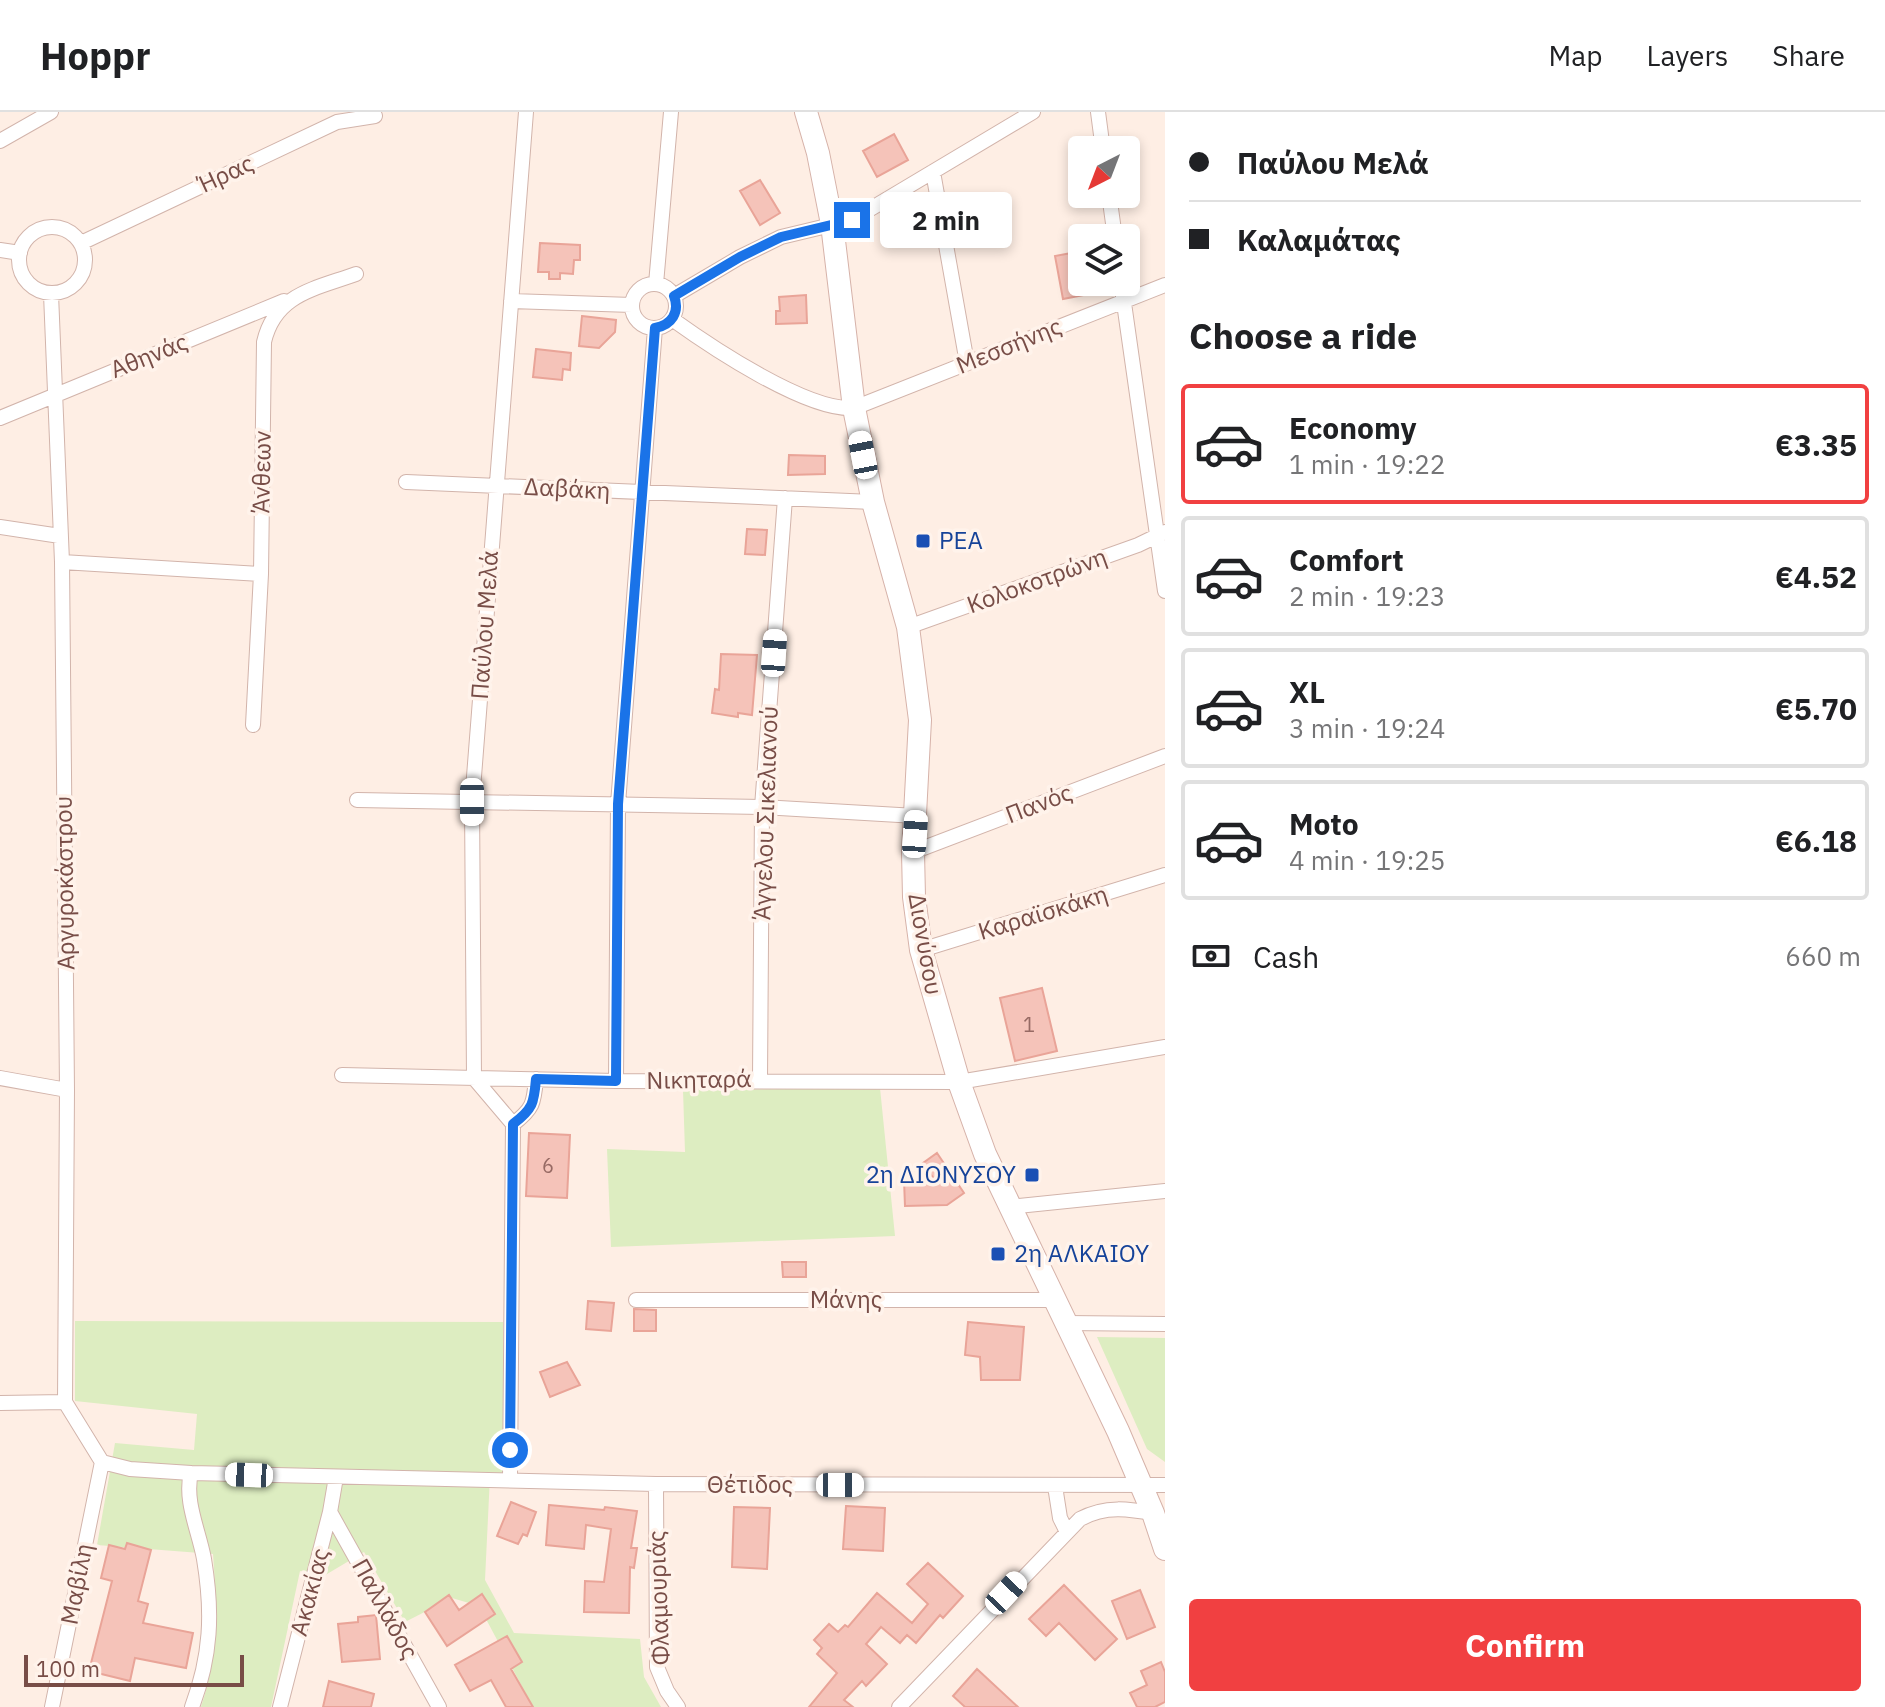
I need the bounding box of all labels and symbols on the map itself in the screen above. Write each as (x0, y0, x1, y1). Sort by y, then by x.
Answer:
north arrow (1068, 136, 1140, 208)
street label: Ήρας (192, 146, 258, 200)
callout: 2 min (880, 192, 1012, 248)
route end (834, 202, 870, 238)
street label: Μεσσήνης (951, 309, 1066, 381)
street label: Αθηνάς (105, 325, 192, 385)
car (847, 429, 879, 481)
street label: Άνθεων (244, 430, 278, 514)
street label: Δαβάκη (523, 470, 611, 506)
place label: ΡΕΑ (939, 524, 983, 556)
marker: ΡΕΑ (914, 532, 932, 550)
street label: Κολοκοτρώνη (962, 540, 1111, 620)
street label: Παύλου Μελά (463, 549, 505, 700)
car (760, 628, 788, 678)
street label: Άγγελου Σικελιανού (745, 705, 785, 921)
street label: Πανός (1001, 776, 1077, 830)
car (460, 778, 484, 826)
street label: Αργυροκάστρου (46, 796, 82, 970)
car (901, 809, 929, 859)
street label: Καραϊσκάκη (974, 877, 1111, 947)
street label: Διονύσου (901, 890, 951, 997)
house number: 1 (1023, 1011, 1035, 1038)
street label: Νικηταρά (646, 1062, 752, 1096)
house number: 6 (542, 1152, 554, 1179)
place label: 2η ΔΙΟΝΥΣΟΥ (866, 1158, 1016, 1190)
marker: 2η ΔΙΟΝΥΣΟΥ (1023, 1166, 1041, 1184)
place label: 2η ΑΛΚΑΙΟΥ (1014, 1237, 1149, 1269)
marker: 2η ΑΛΚΑΙΟΥ (989, 1245, 1007, 1263)
street label: Μάνης (810, 1283, 882, 1315)
route start (492, 1432, 528, 1468)
car (225, 1462, 273, 1488)
street label: Θέτιδος (707, 1468, 793, 1500)
car (816, 1473, 864, 1497)
street label: Φλαμουριάς (640, 1530, 676, 1666)
street label: Μαβίλη (52, 1540, 100, 1627)
street label: Ακακίας (282, 1544, 336, 1639)
street label: Παλλάδος (345, 1553, 427, 1664)
car (981, 1567, 1031, 1619)
scale bar (24, 1651, 244, 1687)

